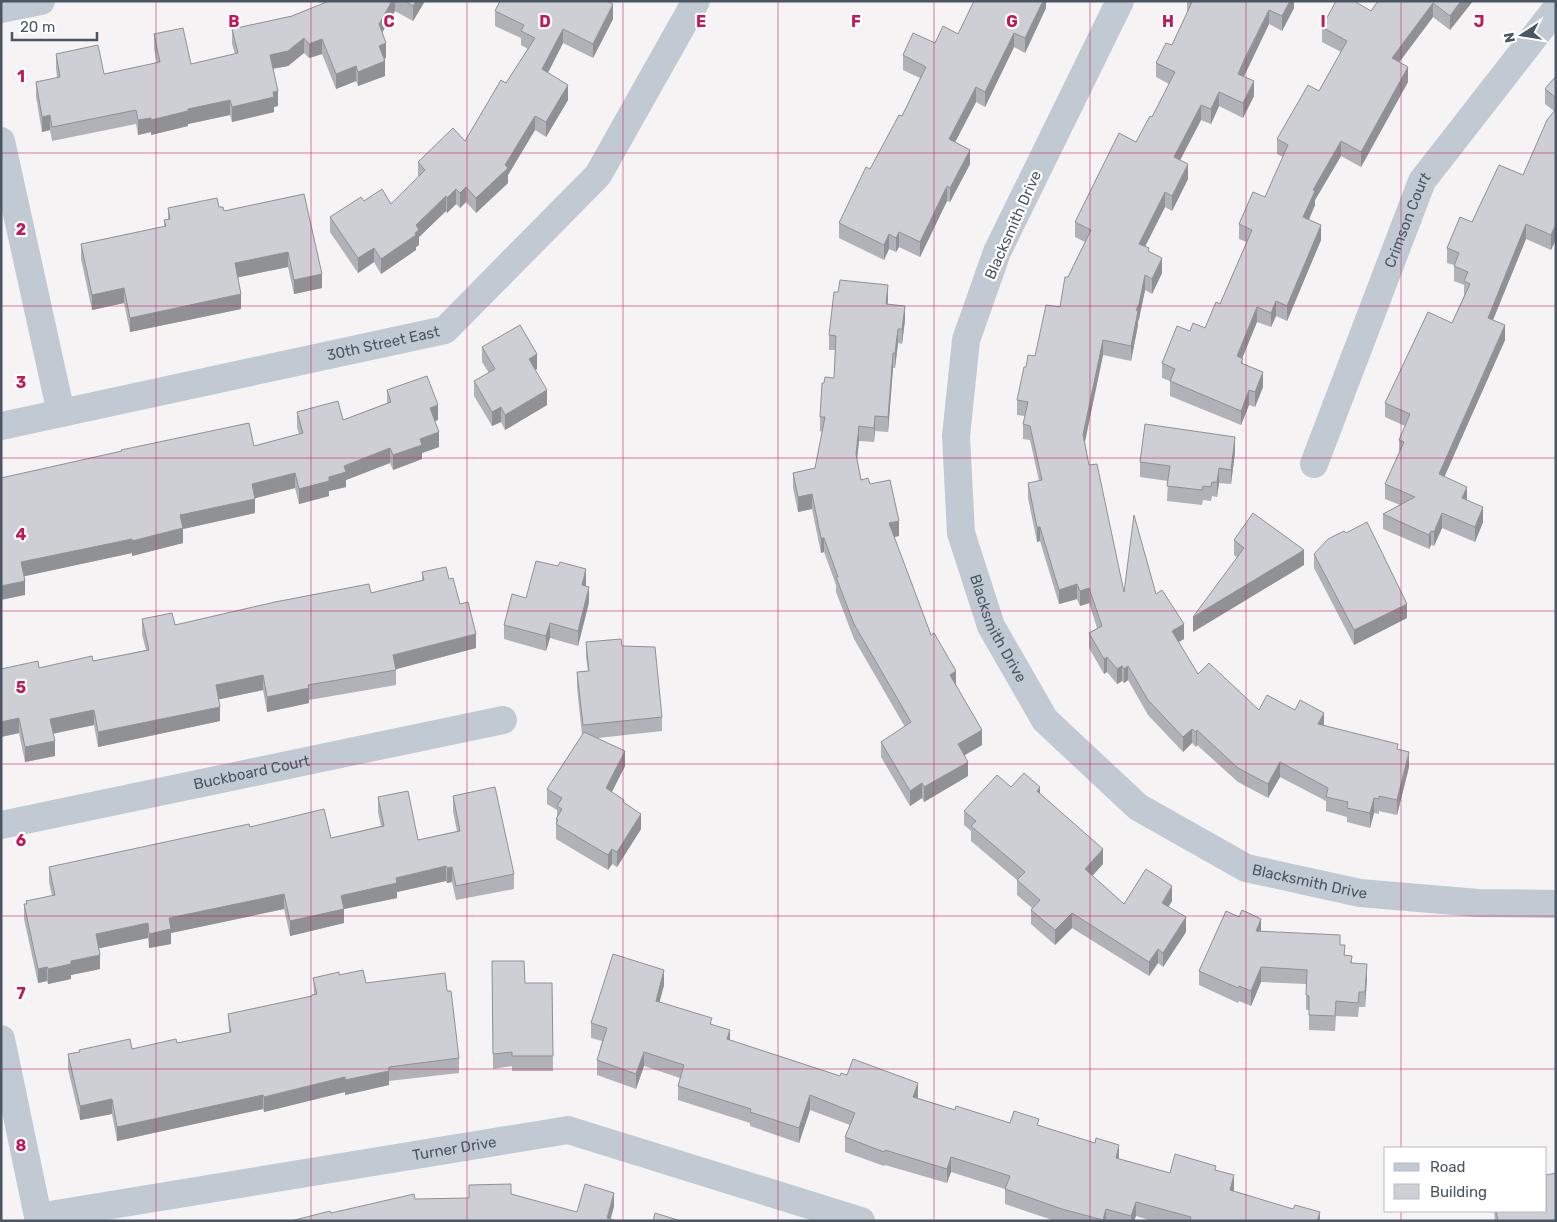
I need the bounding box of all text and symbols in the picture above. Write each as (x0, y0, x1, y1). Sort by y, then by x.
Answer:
scale bar (12, 10, 98, 42)
north arrow (1497, 10, 1547, 60)
text: B (228, 12, 240, 31)
text: C (383, 12, 395, 31)
text: D (539, 12, 551, 31)
text: E (696, 12, 706, 31)
text: F (851, 12, 861, 31)
text: G (1006, 12, 1018, 31)
text: H (1162, 12, 1174, 31)
text: I (1320, 12, 1326, 31)
text: J (1474, 12, 1484, 31)
text: 20 m (20, 18, 55, 36)
text: N (1500, 31, 1519, 44)
text: 1 (17, 67, 25, 86)
street label: Blacksmith Drive (981, 168, 1045, 282)
street label: Crimson Court (1381, 169, 1434, 271)
text: 2 (16, 220, 26, 239)
street label: 30th Street East (325, 322, 442, 364)
text: 3 (16, 373, 26, 392)
text: 4 (16, 525, 27, 544)
street label: Blacksmith Drive (966, 572, 1030, 686)
text: 5 (16, 678, 26, 697)
street label: Buckboard Court (192, 752, 311, 794)
text: 6 (16, 831, 26, 850)
street label: Blacksmith Drive (1250, 861, 1368, 903)
text: 7 (16, 984, 26, 1003)
street label: Turner Drive (411, 1133, 498, 1164)
text: 8 (16, 1136, 27, 1155)
legend (1384, 1147, 1547, 1212)
text: Road (1430, 1158, 1466, 1176)
text: Building (1430, 1183, 1487, 1201)

